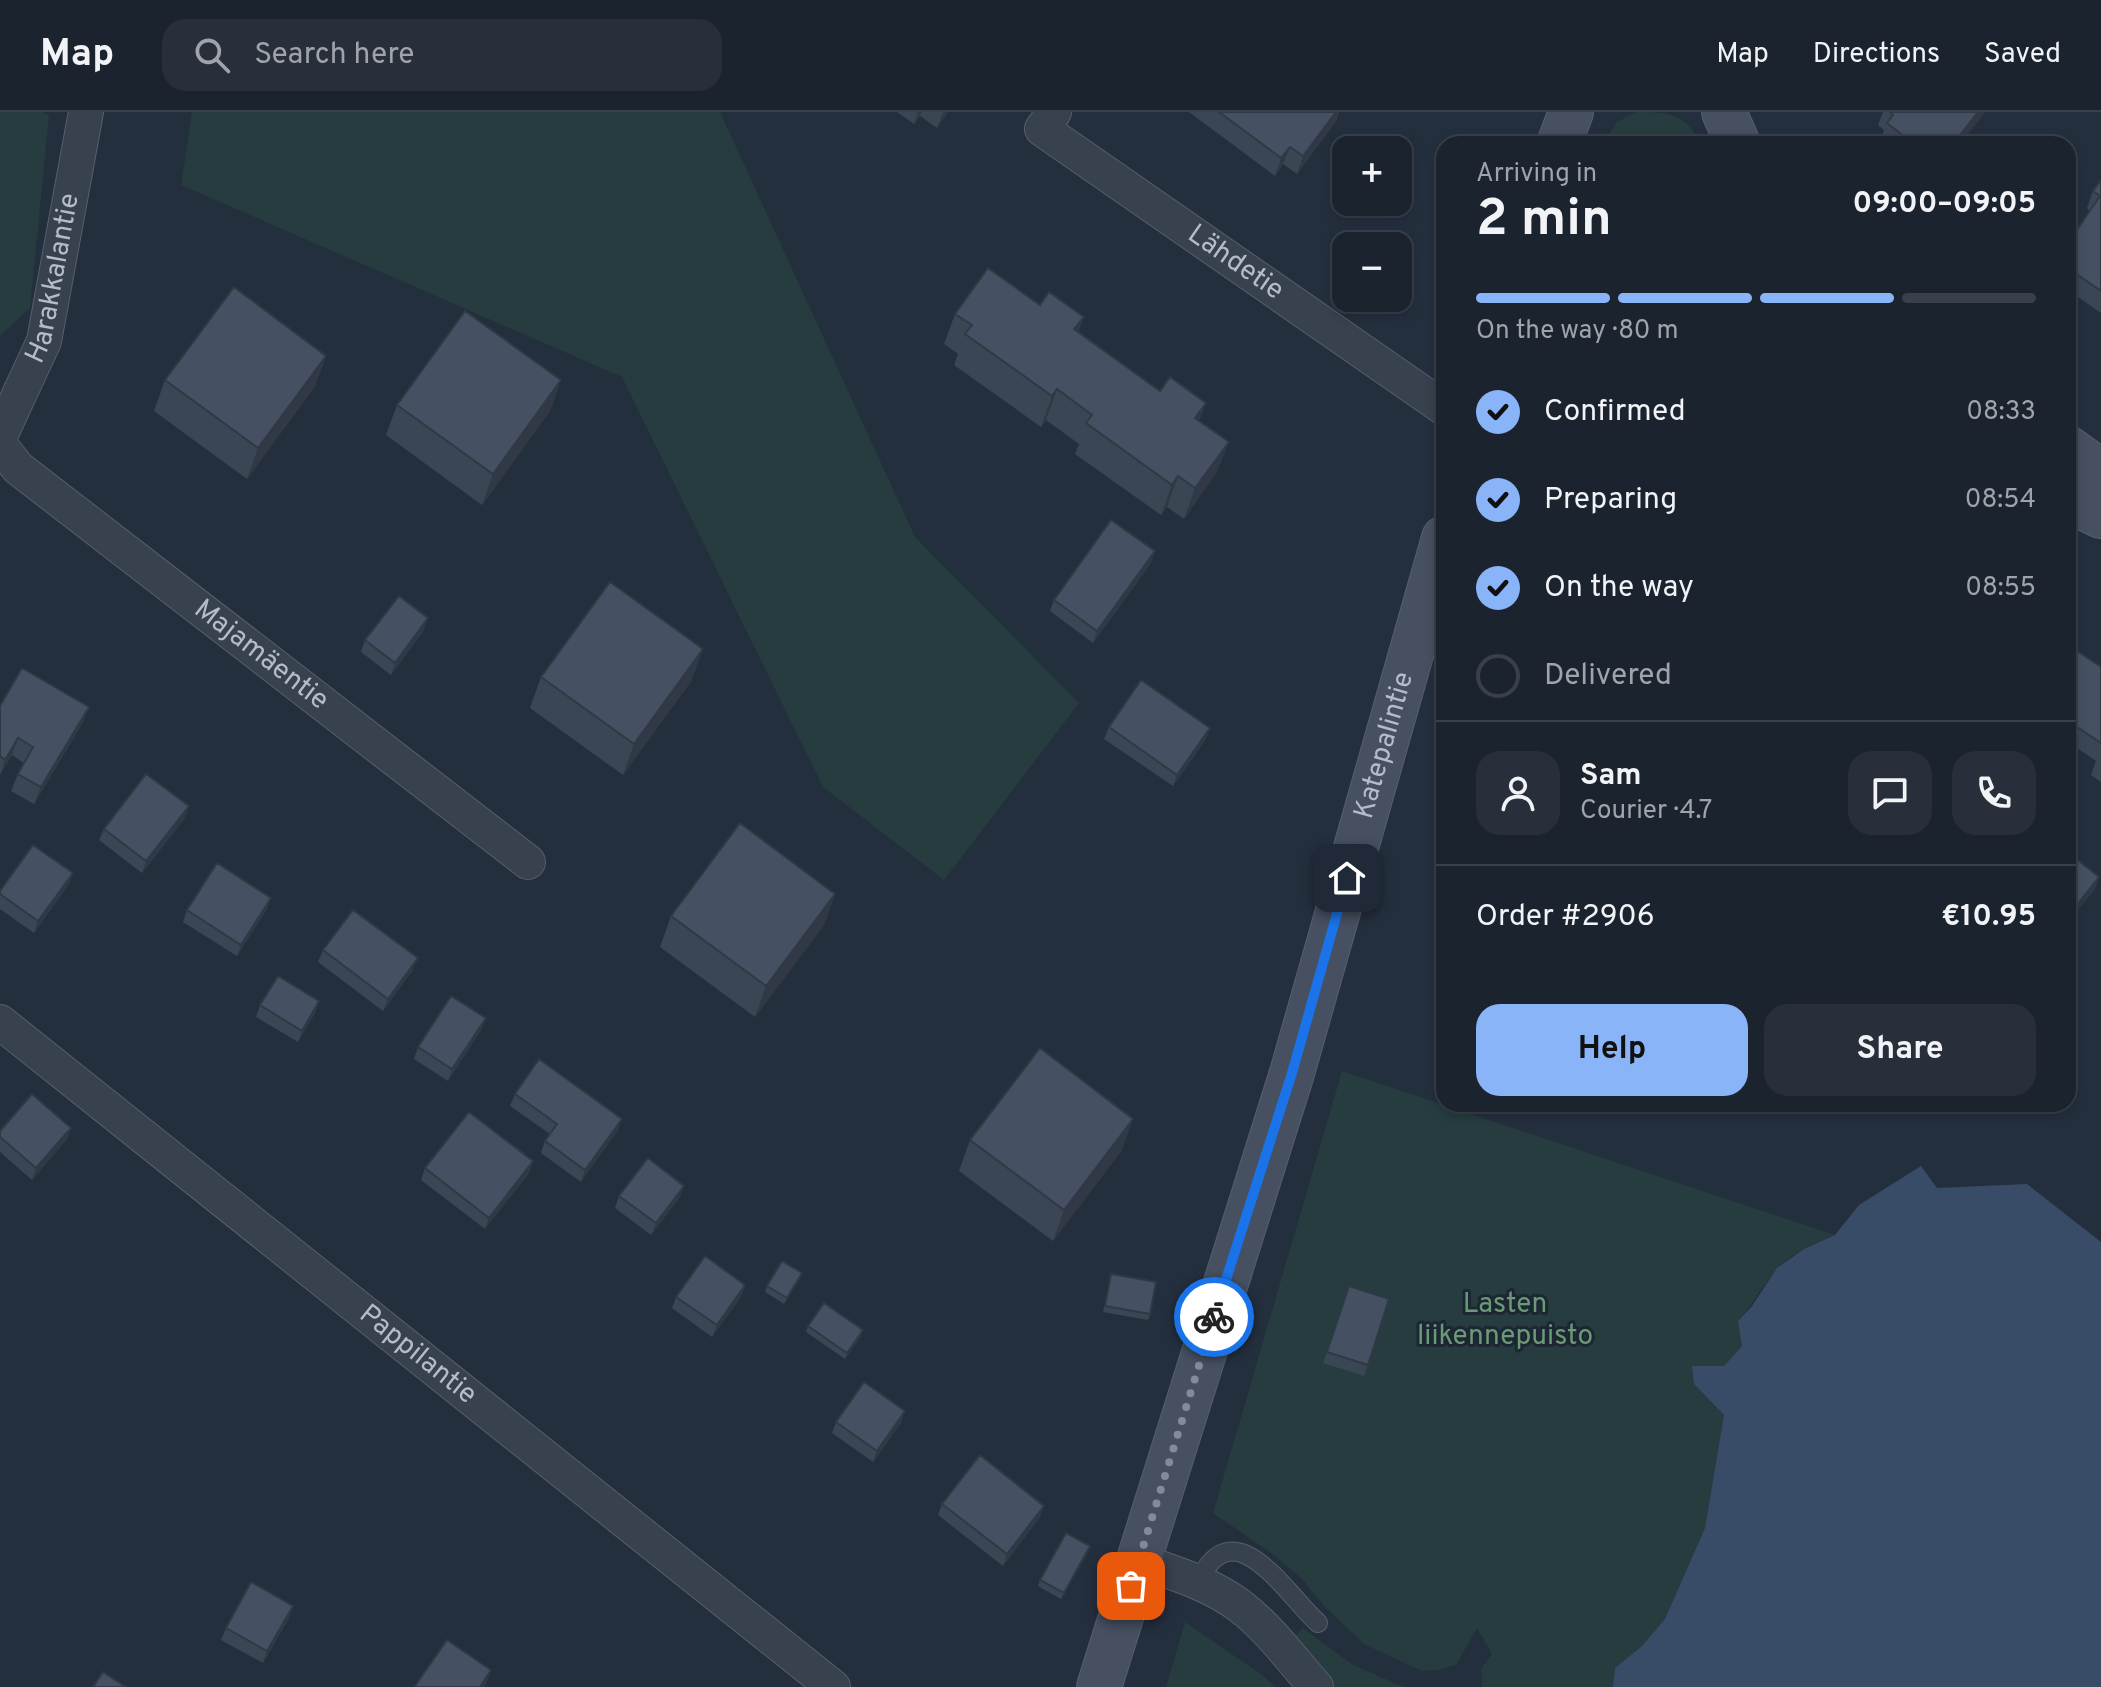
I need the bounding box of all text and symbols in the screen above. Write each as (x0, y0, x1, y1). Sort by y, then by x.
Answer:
search box (162, 19, 722, 91)
text: Map (40, 31, 114, 80)
icon: search (190, 33, 234, 77)
text: Search here (254, 37, 414, 74)
text: Map (1716, 37, 1769, 73)
text: Directions (1813, 37, 1940, 73)
text: Saved (1984, 37, 2061, 73)
map controls (1332, 136, 1412, 312)
button: + (1332, 136, 1412, 216)
text: Arriving in (1476, 158, 1597, 191)
text: 09:00–09:05 (1852, 186, 2036, 223)
text: 2 min (1476, 188, 1612, 254)
street label: Harakkalantie (18, 191, 89, 369)
street label: Lähdetie (1180, 217, 1290, 309)
button: − (1332, 232, 1412, 312)
text: On the way · 80 m (1476, 315, 1679, 348)
icon: check (1476, 390, 1520, 434)
text: Confirmed (1544, 394, 1686, 431)
text: 08:33 (1966, 396, 2036, 429)
icon: check (1476, 478, 1520, 522)
text: Preparing (1544, 482, 1677, 519)
text: 08:54 (1965, 484, 2036, 517)
icon: check (1476, 566, 1520, 610)
text: On the way (1544, 570, 1694, 607)
text: 08:55 (1965, 572, 2036, 605)
street label: Majamäentie (186, 592, 335, 719)
text: Delivered (1544, 658, 1672, 695)
street label: Katepalintie (1347, 668, 1423, 823)
button: person (1476, 751, 1560, 835)
button: chat (1848, 751, 1932, 835)
button: phone (1952, 751, 2036, 835)
text: Sam (1580, 758, 1642, 795)
text: Courier · 4.7 (1580, 795, 1712, 828)
pin (1313, 844, 1381, 912)
icon: home (1325, 856, 1369, 900)
text: Order #2906 (1476, 899, 1655, 936)
text: €10.95 (1941, 899, 2036, 936)
button: Help (1476, 1004, 1748, 1096)
button: Share (1764, 1004, 2036, 1096)
courier (1174, 1277, 1254, 1357)
park label: Lasten liikennepuisto (1417, 1287, 1593, 1355)
icon: bike (1192, 1295, 1236, 1339)
street label: Pappilantie (351, 1297, 484, 1413)
pin (1097, 1552, 1165, 1620)
icon: bag (1109, 1564, 1153, 1608)

